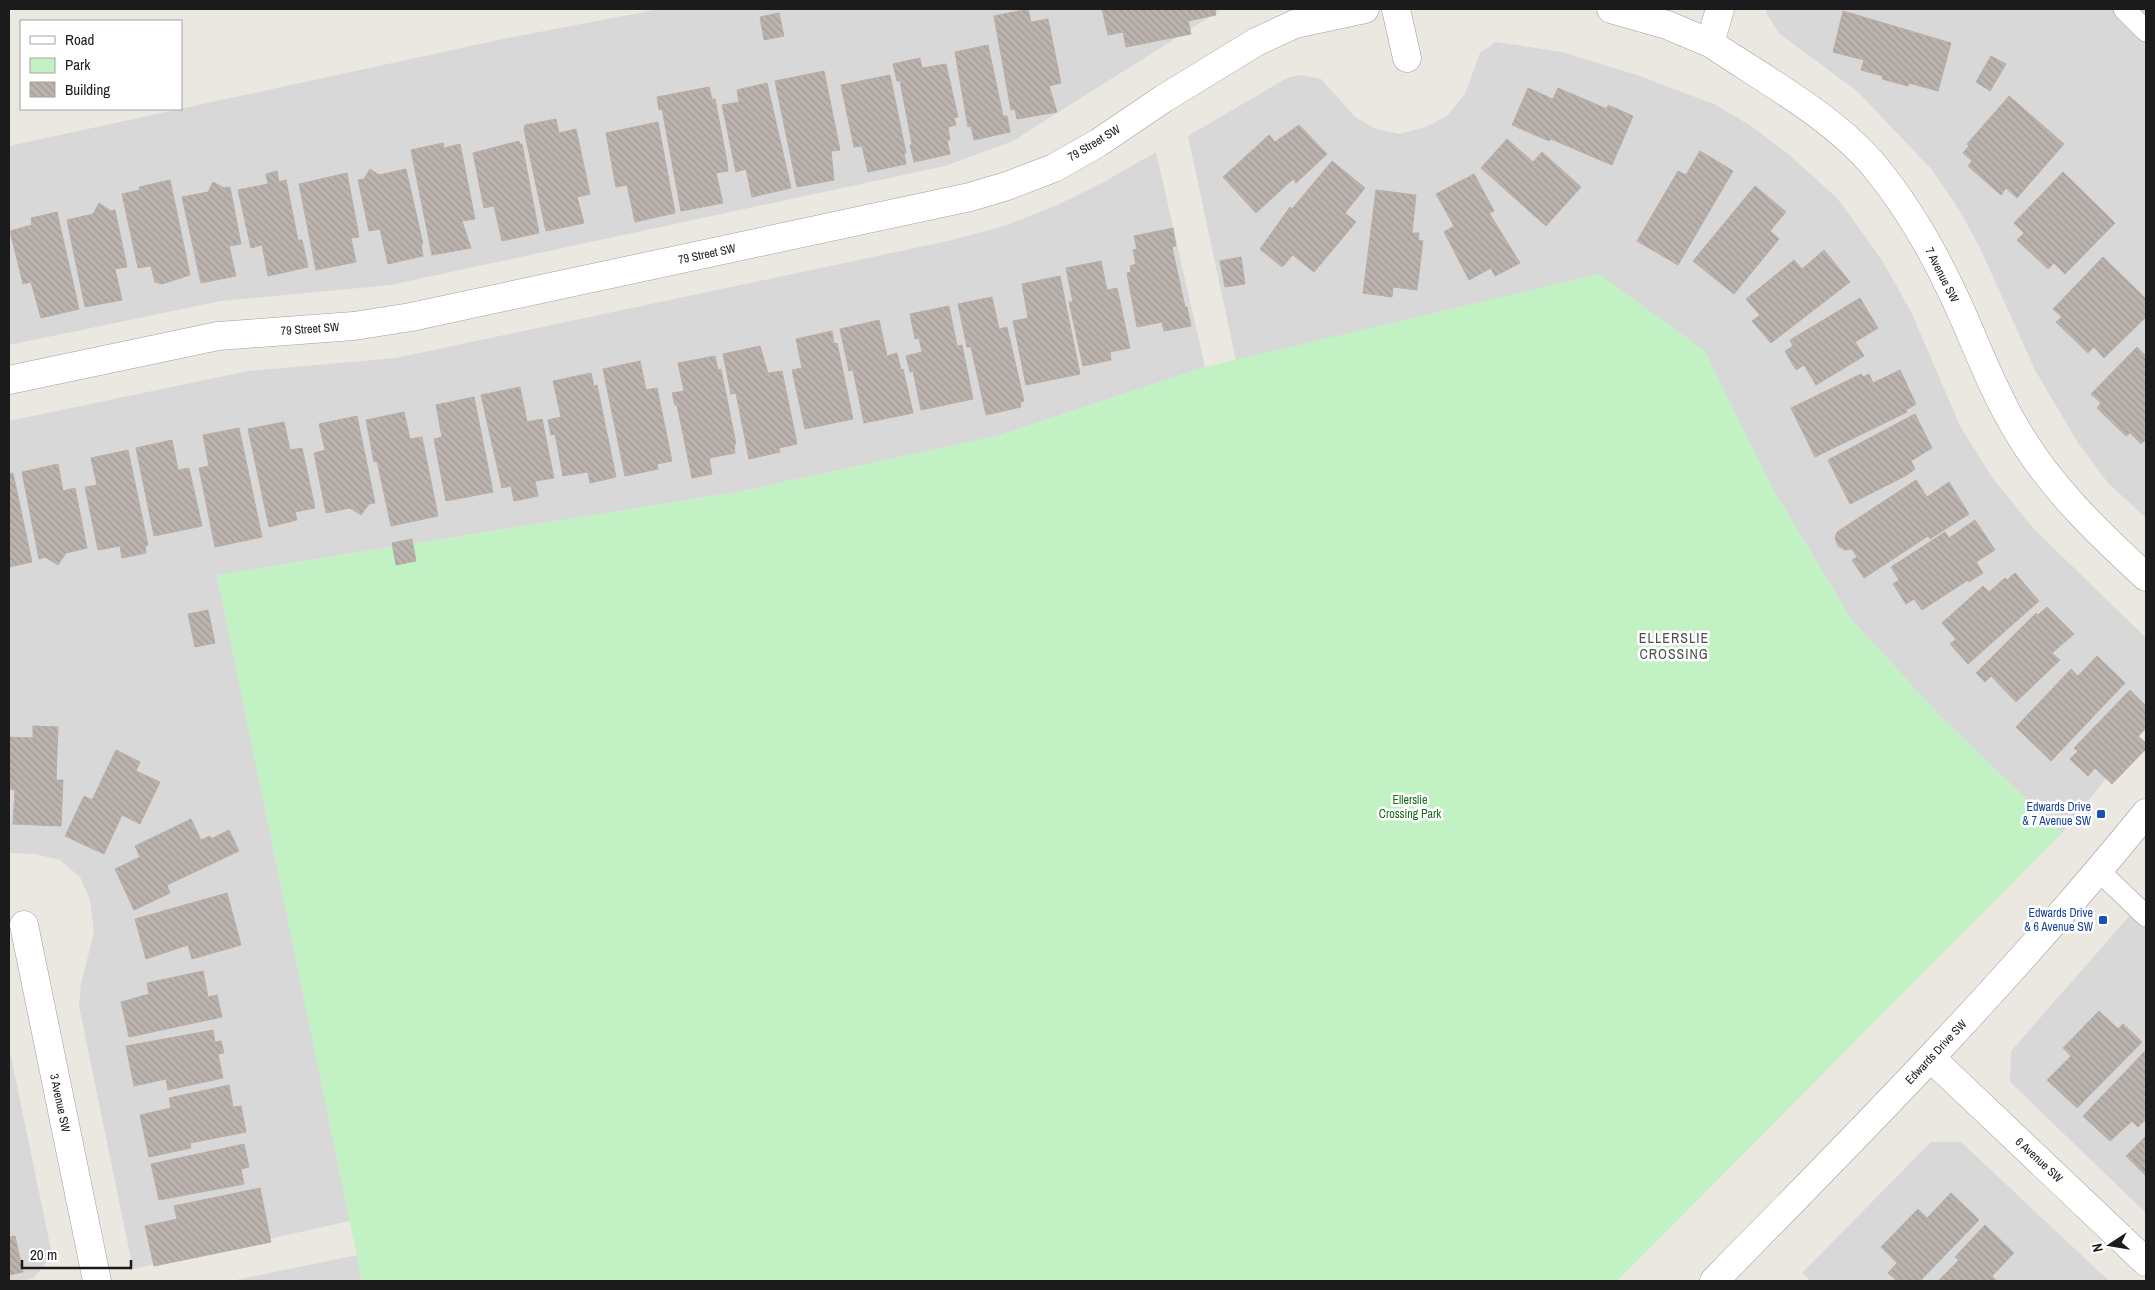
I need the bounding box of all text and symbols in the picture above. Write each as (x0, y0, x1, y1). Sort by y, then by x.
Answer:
legend (20, 20, 182, 110)
text: Road (65, 29, 94, 50)
text: Park (65, 54, 91, 75)
text: Building (65, 79, 110, 100)
street label: 79 Street SW (1065, 121, 1124, 165)
street label: 79 Street SW (677, 240, 738, 268)
street label: 7 Avenue SW (1921, 245, 1963, 306)
street label: 79 Street SW (280, 319, 340, 339)
district label: ELLERSLIE CROSSING (1639, 629, 1709, 663)
park label: Ellerslie Crossing Park (1379, 792, 1441, 822)
place label: Edwards Drive & 7 Avenue SW (2022, 799, 2092, 829)
marker: Edwards Drive & 7 Avenue SW (2095, 808, 2107, 820)
place label: Edwards Drive & 6 Avenue SW (2024, 905, 2094, 935)
marker: Edwards Drive & 6 Avenue SW (2097, 914, 2109, 926)
street label: Edwards Drive SW (1902, 1016, 1971, 1088)
street label: 3 Avenue SW (46, 1072, 74, 1134)
street label: 6 Avenue SW (2012, 1134, 2067, 1187)
north arrow (2085, 1220, 2135, 1270)
scale bar (22, 1238, 131, 1270)
text: N (2088, 1242, 2107, 1254)
text: 20 m (30, 1244, 57, 1265)

